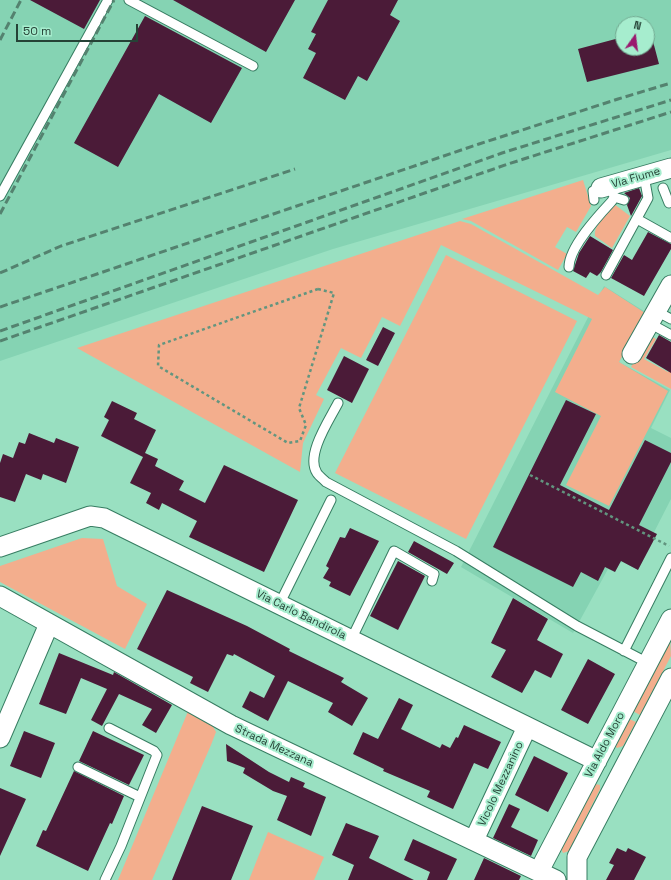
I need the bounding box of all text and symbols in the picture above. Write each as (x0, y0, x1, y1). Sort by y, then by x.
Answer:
scale bar (18, 16, 140, 42)
north arrow (615, 16, 655, 56)
text: N (632, 18, 643, 33)
text: 50 m (23, 23, 51, 39)
street label: Via Fiume (610, 165, 662, 191)
street label: Via Carlo Bandirola (254, 588, 348, 642)
street label: Via Aldo Moro (582, 710, 628, 780)
street label: Strada Mezzana (233, 722, 315, 770)
street label: Vicolo Mezzanino (476, 740, 526, 828)

